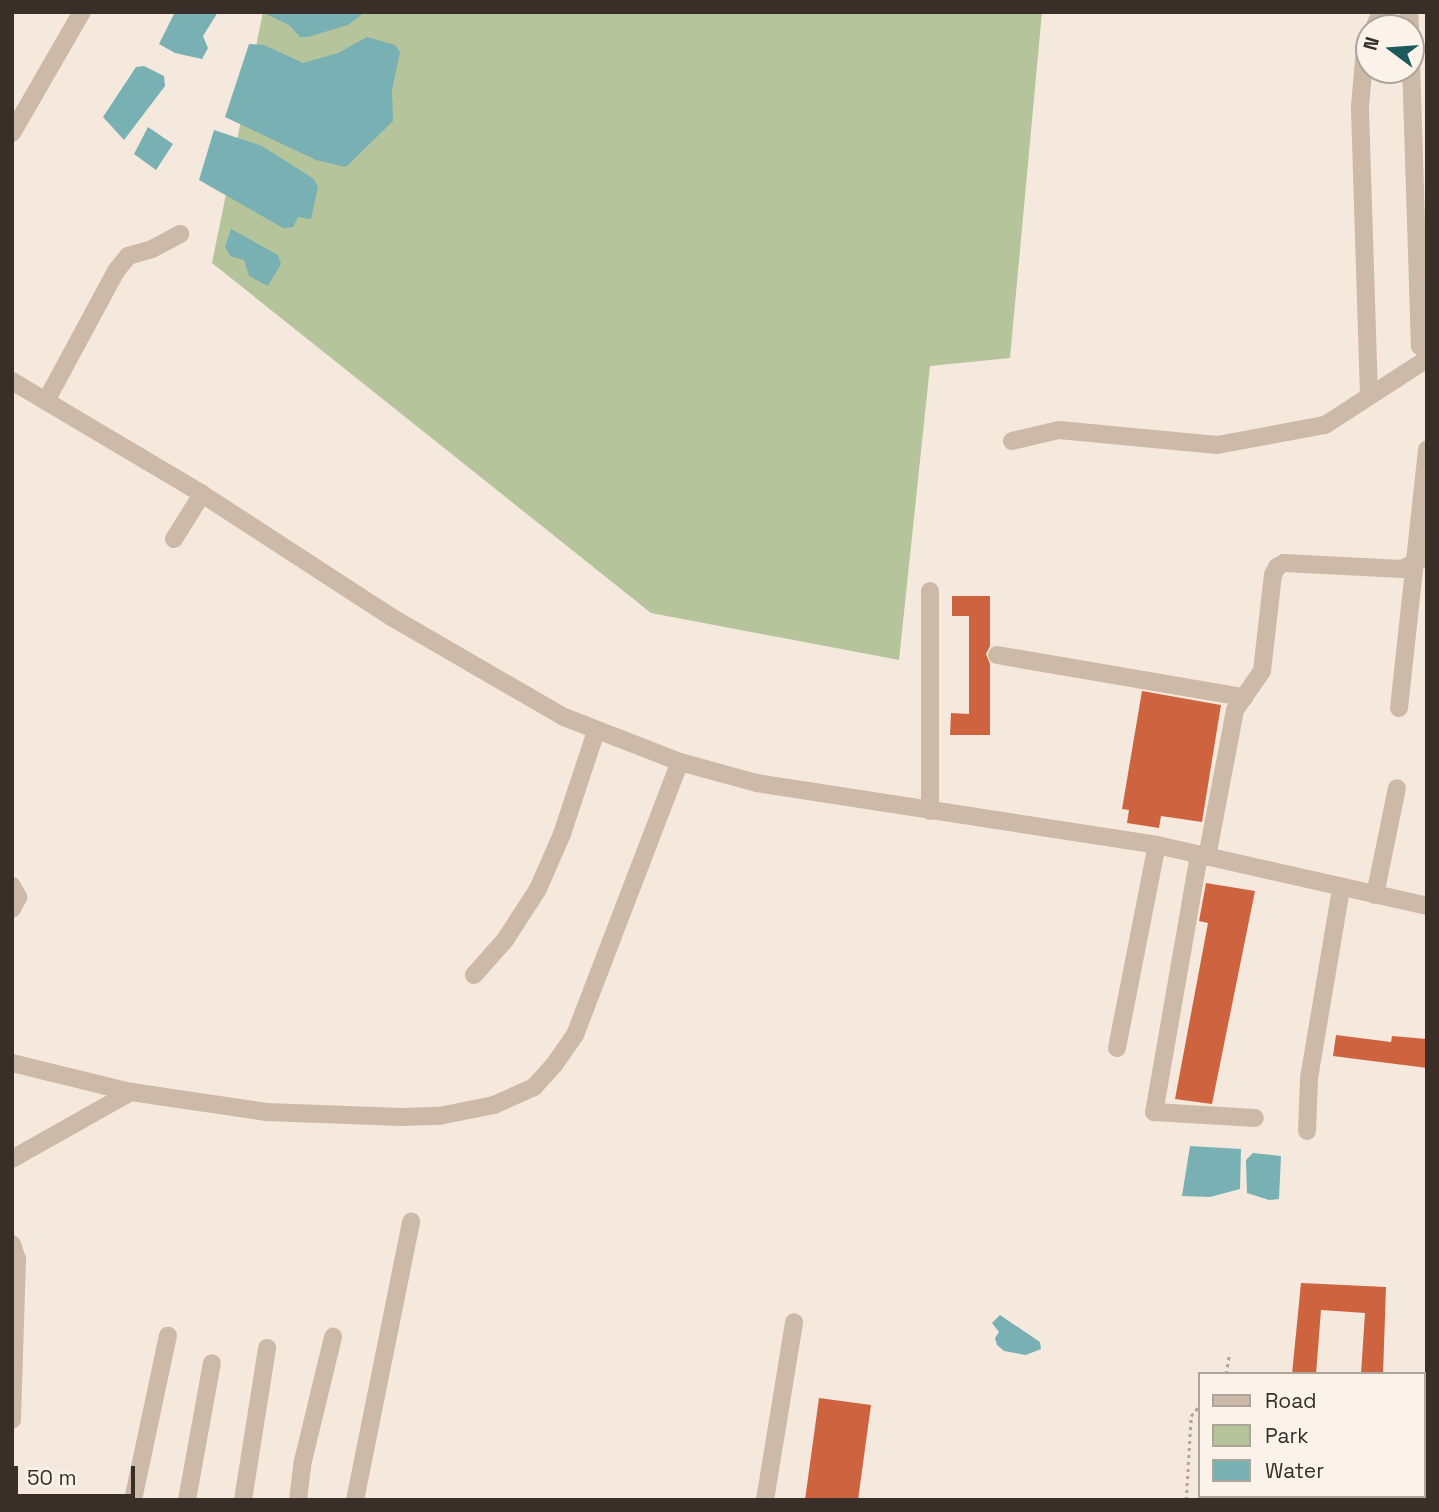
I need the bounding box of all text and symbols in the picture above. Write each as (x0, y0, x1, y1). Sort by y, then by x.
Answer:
north arrow (1355, 14, 1425, 84)
text: N (1357, 34, 1385, 53)
legend (1198, 1372, 1425, 1498)
text: Road (1265, 1387, 1317, 1414)
text: Park (1265, 1422, 1309, 1449)
scale bar (18, 1452, 138, 1496)
text: Water (1265, 1457, 1324, 1484)
text: 50 m (27, 1464, 77, 1491)

